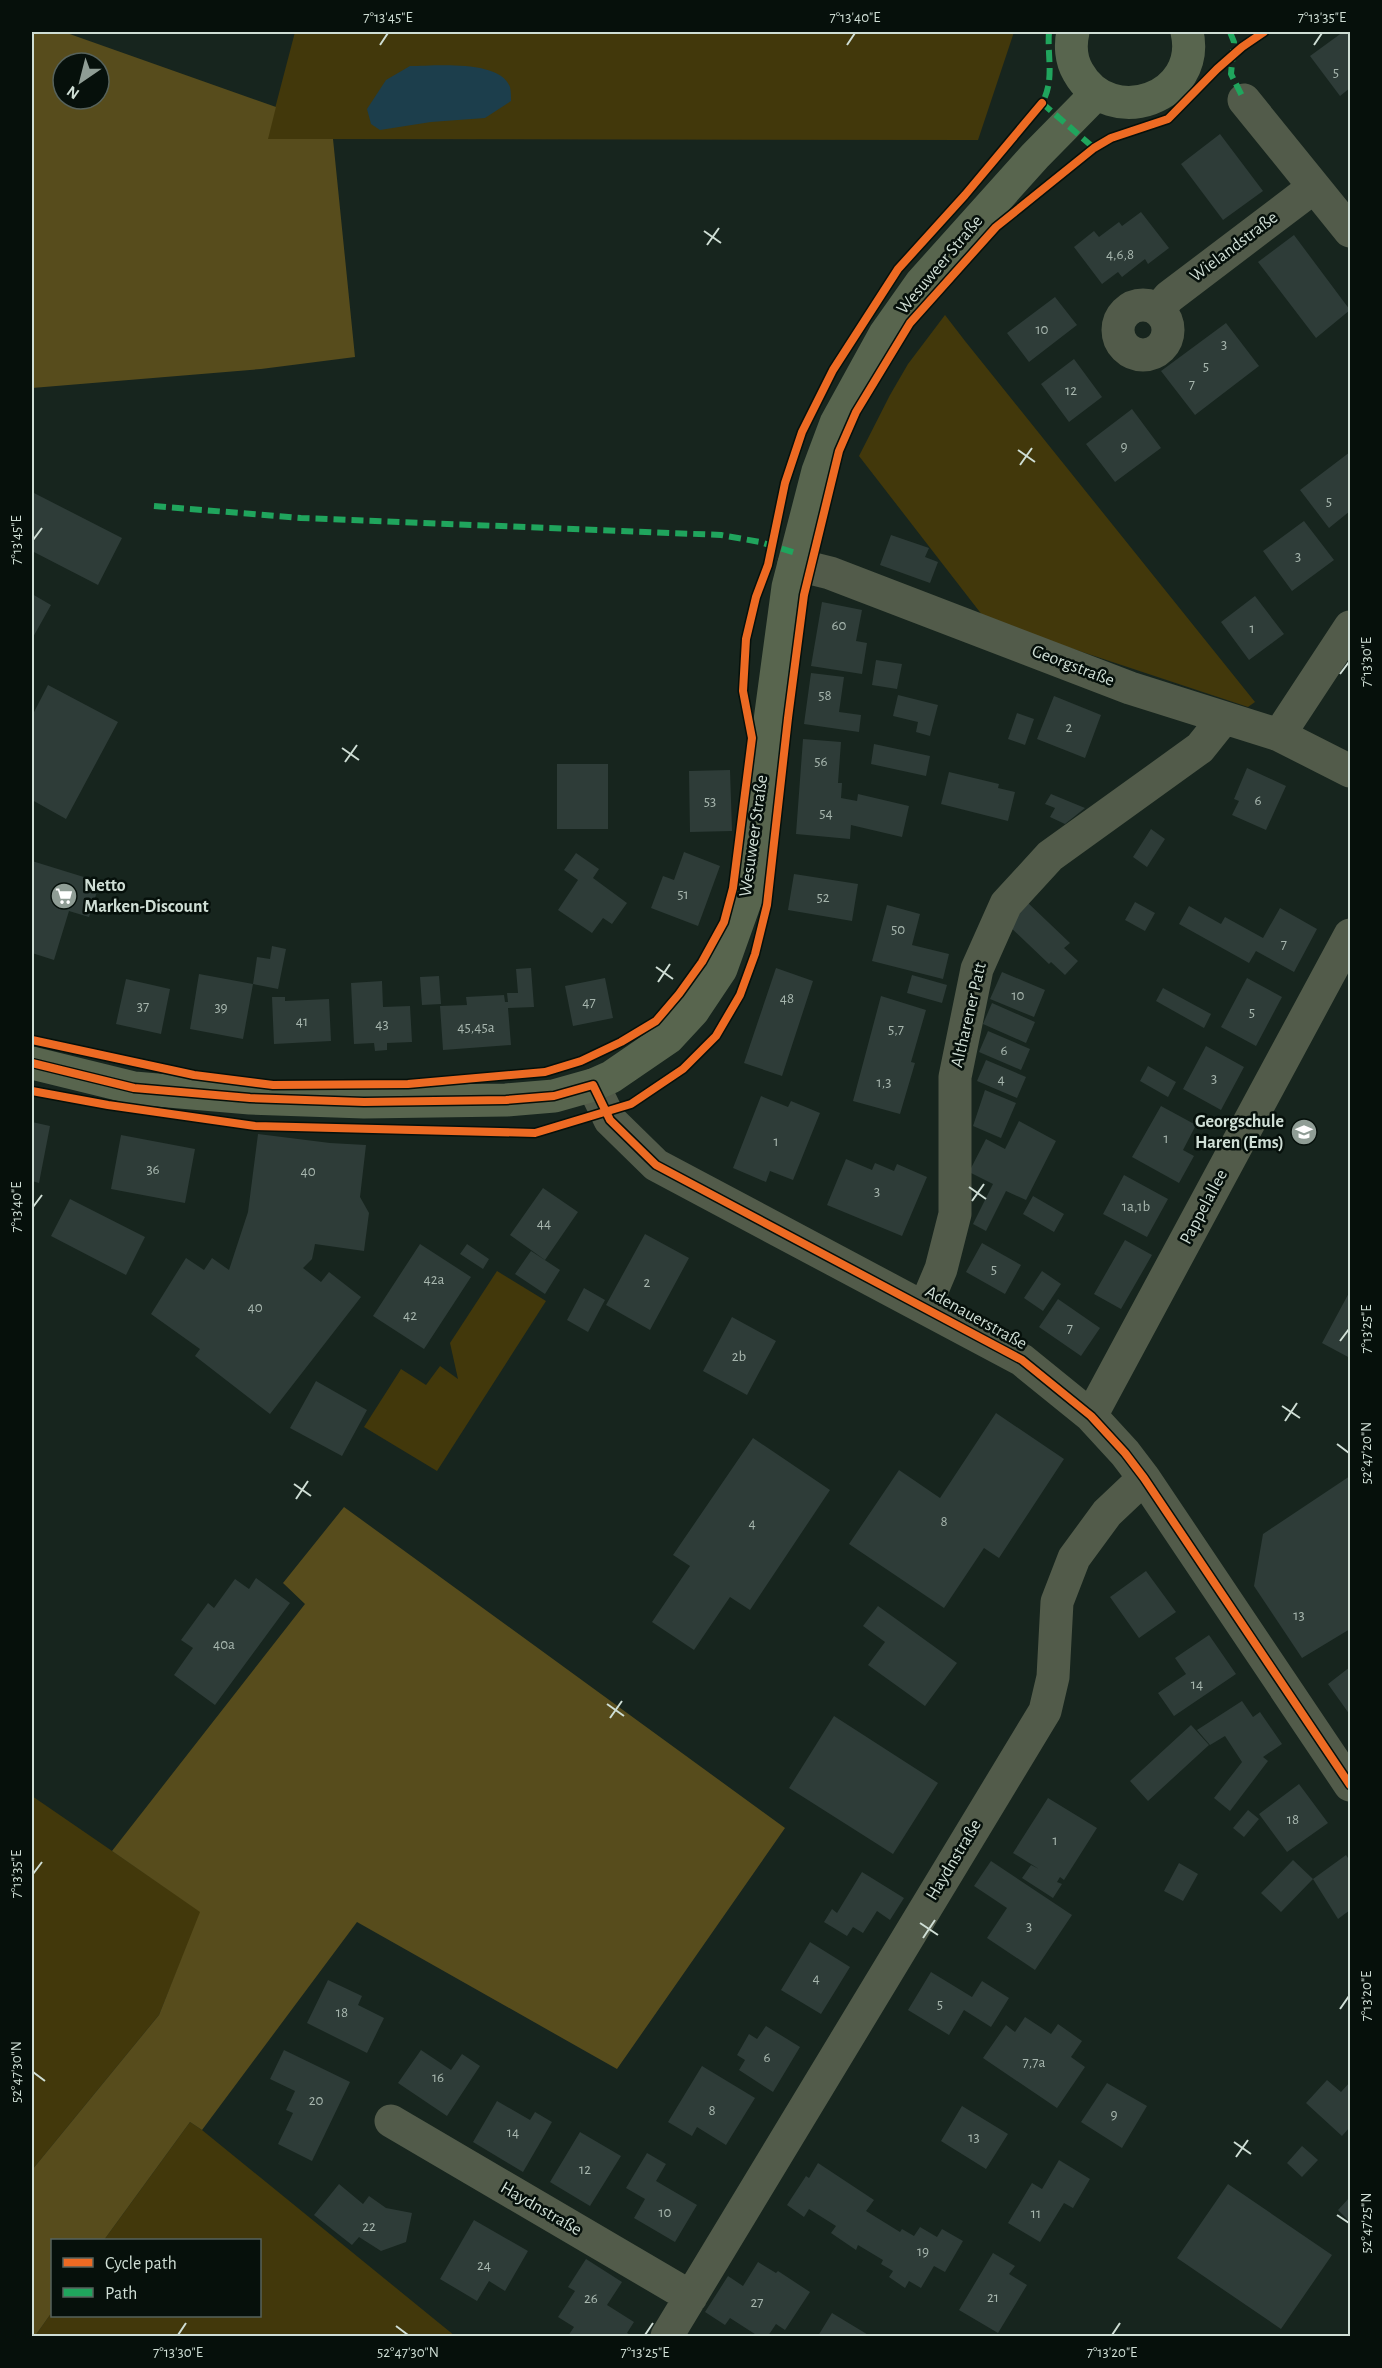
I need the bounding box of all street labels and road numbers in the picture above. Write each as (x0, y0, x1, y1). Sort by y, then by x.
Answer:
street label: Wielandstraße (1187, 208, 1281, 286)
street label: Wesuweer Straße (894, 212, 986, 318)
street label: Georgstraße (1029, 642, 1117, 690)
street label: Wesuweer Straße (737, 774, 771, 898)
street label: Altharener Patt (948, 960, 990, 1069)
street label: Pappelallee (1177, 1167, 1231, 1247)
street label: Adenauerstraße (922, 1283, 1030, 1353)
street label: Haydnstraße (923, 1816, 985, 1904)
street label: Haydnstraße (497, 2179, 585, 2239)

